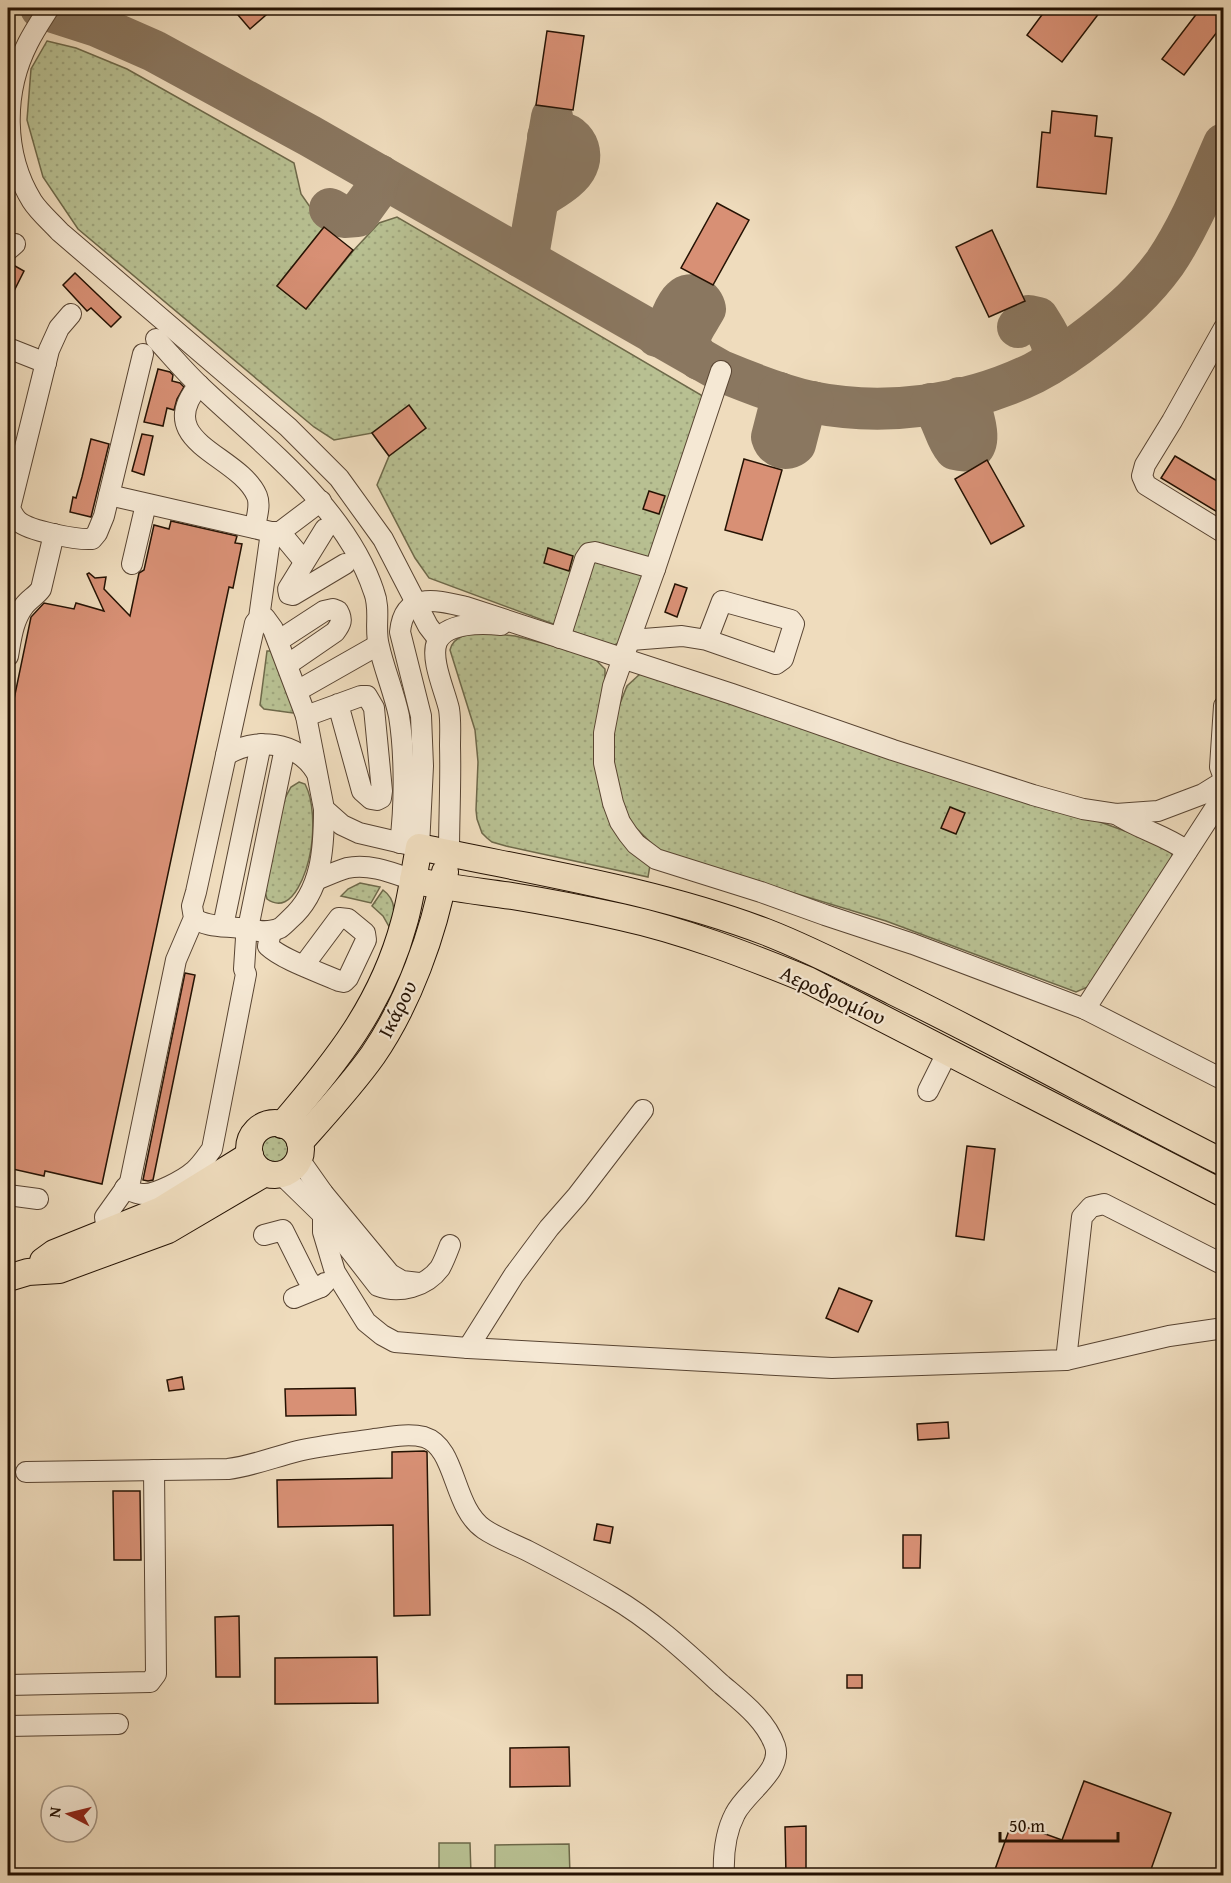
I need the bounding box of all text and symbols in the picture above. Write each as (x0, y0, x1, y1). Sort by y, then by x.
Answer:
street label: Αεροδρομίου (775, 957, 891, 1033)
street label: Ικάρου (369, 975, 425, 1043)
north arrow (39, 1784, 99, 1844)
text: N (42, 1805, 67, 1819)
scale bar (1000, 1805, 1118, 1843)
text: 50 m (1009, 1812, 1045, 1839)

